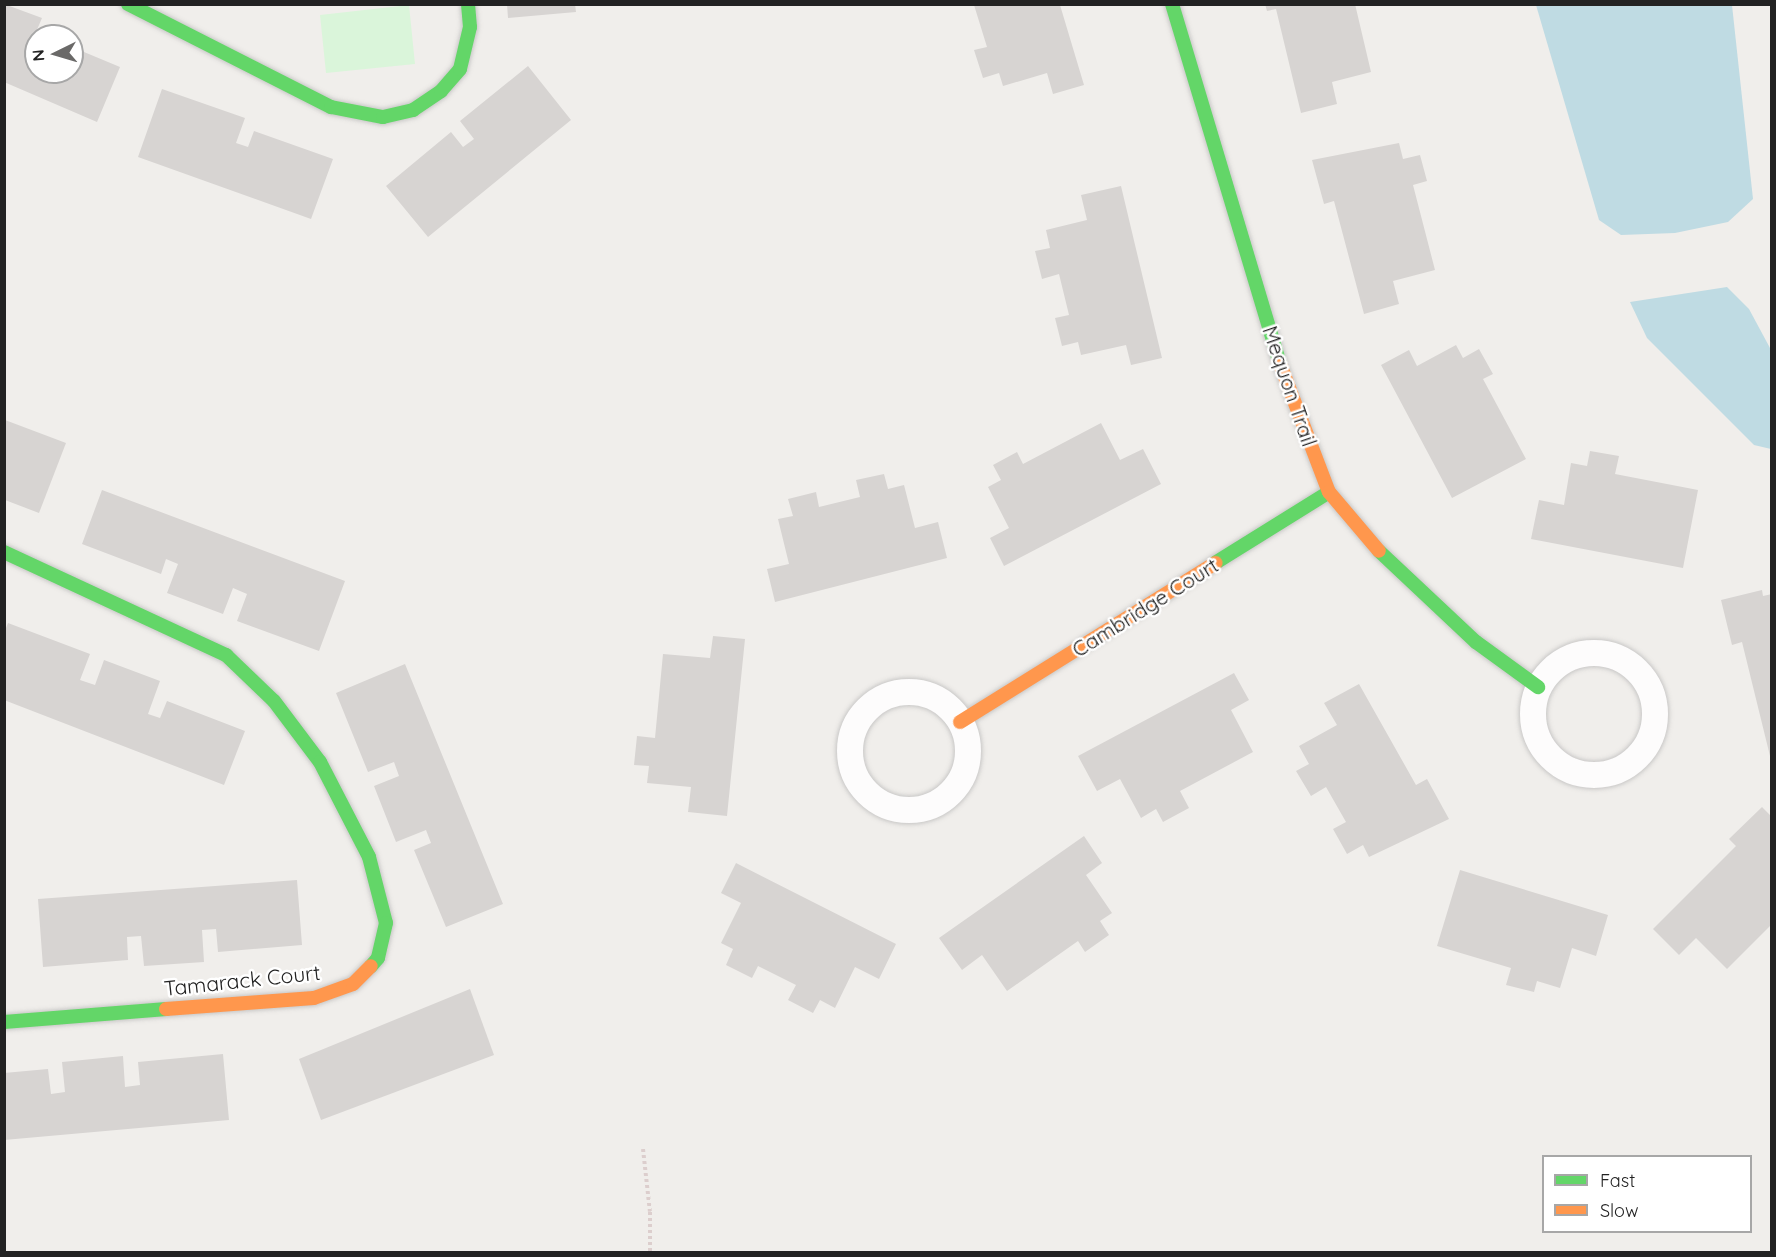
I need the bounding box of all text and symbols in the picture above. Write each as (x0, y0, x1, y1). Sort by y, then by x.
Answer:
north arrow (24, 24, 84, 84)
text: N (28, 49, 49, 62)
street label: Mequon Trail (1258, 322, 1322, 450)
street label: Cambridge Court (1067, 552, 1223, 662)
street label: Tamarack Court (163, 959, 321, 1001)
legend (1542, 1155, 1752, 1233)
text: Fast (1600, 1169, 1635, 1192)
text: Slow (1600, 1199, 1638, 1222)

